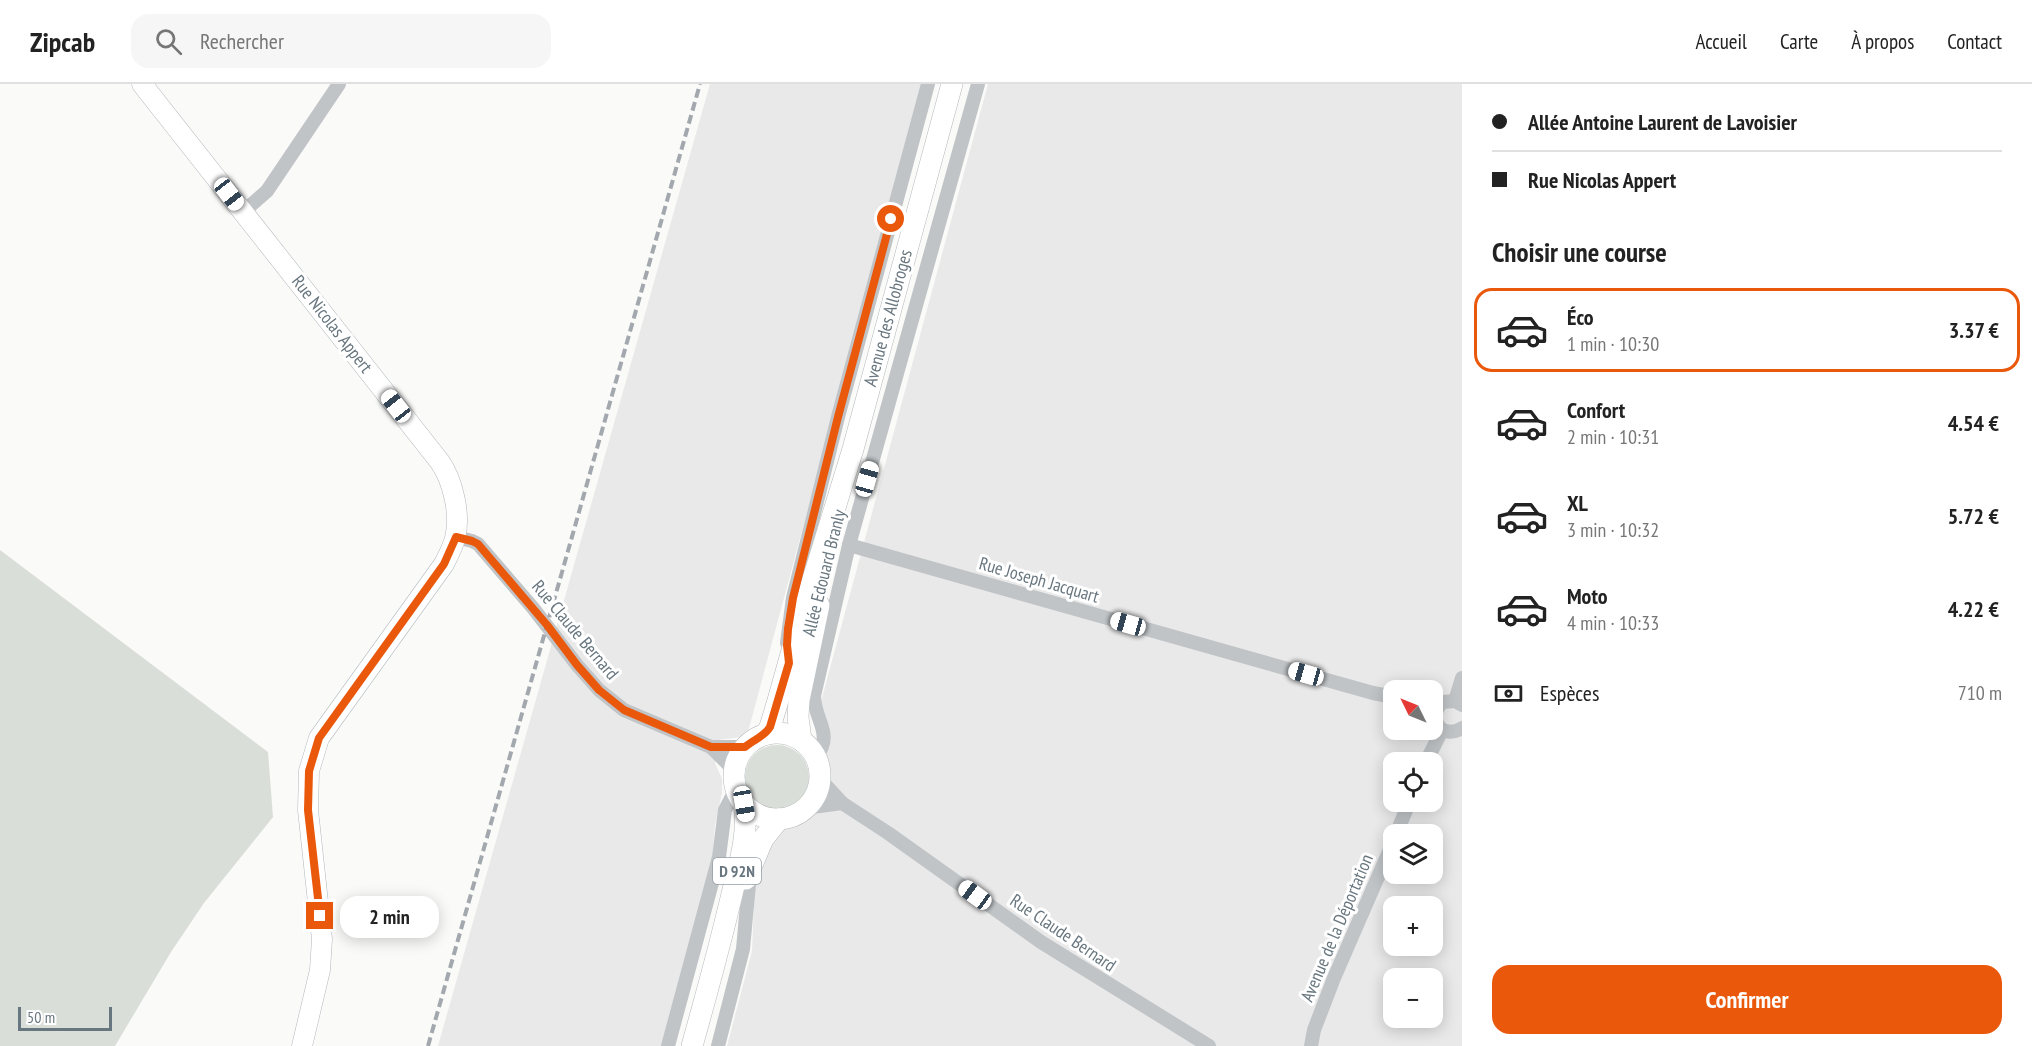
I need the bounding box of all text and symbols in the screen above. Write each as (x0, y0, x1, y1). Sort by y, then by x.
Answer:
search box (131, 14, 551, 68)
text: Zipcab (30, 23, 95, 60)
icon: search (152, 25, 185, 58)
text: Rechercher (200, 27, 284, 55)
text: Accueil (1695, 28, 1747, 55)
text: Carte (1780, 28, 1818, 55)
text: À propos (1851, 28, 1914, 55)
text: Contact (1947, 28, 2002, 55)
text: Allée Antoine Laurent de Lavoisier (1528, 108, 1797, 136)
text: Rue Nicolas Appert (1528, 166, 1676, 194)
car (211, 174, 247, 214)
route start (877, 205, 904, 232)
text: Choisir une course (1492, 235, 1667, 269)
street label: Avenue des Allobroges (858, 247, 917, 389)
street label: Rue Nicolas Appert (287, 270, 378, 377)
icon: car (1495, 303, 1549, 357)
text: Éco (1567, 303, 1594, 331)
text: 3.37 € (1949, 316, 1999, 344)
text: 1 min · 10:30 (1567, 331, 1659, 357)
car (378, 386, 414, 426)
icon: car (1495, 396, 1549, 450)
text: Confort (1567, 396, 1625, 424)
text: 4.54 € (1948, 409, 1999, 437)
text: 2 min · 10:31 (1567, 424, 1659, 450)
car (853, 459, 881, 499)
icon: car (1495, 489, 1549, 543)
text: XL (1567, 489, 1588, 517)
text: 5.72 € (1948, 502, 1999, 530)
street label: Allée Edouard Branly (797, 507, 850, 639)
text: 3 min · 10:32 (1567, 517, 1659, 543)
street label: Rue Joseph Jacquart (977, 551, 1102, 608)
street label: Rue Claude Bernard (527, 575, 624, 684)
icon: car (1495, 582, 1549, 636)
text: Moto (1567, 582, 1608, 610)
text: 4.22 € (1948, 595, 1999, 623)
car (1108, 610, 1148, 638)
text: 4 min · 10:33 (1567, 610, 1659, 636)
car (1286, 660, 1326, 688)
icon: cash (1492, 677, 1525, 710)
text: Espèces (1540, 679, 1599, 707)
north arrow (1383, 680, 1443, 740)
map controls (1383, 680, 1443, 1028)
text: 710 m (1958, 680, 2002, 706)
button: locate (1383, 752, 1443, 812)
car (732, 785, 756, 823)
button: layers (1383, 824, 1443, 884)
street label: Avenue de la Déportation (1295, 851, 1378, 1005)
road number: D 92N (713, 858, 761, 884)
car (955, 877, 995, 913)
street label: Rue Claude Bernard (1006, 889, 1121, 976)
callout: 2 min (341, 895, 440, 937)
button: + (1383, 896, 1443, 956)
route end (306, 902, 333, 929)
text: 2 min (369, 904, 410, 930)
button: Confirmer (1492, 965, 2002, 1034)
button: − (1383, 968, 1443, 1028)
scale bar (18, 1004, 112, 1032)
text: 50 m (27, 1007, 55, 1027)

